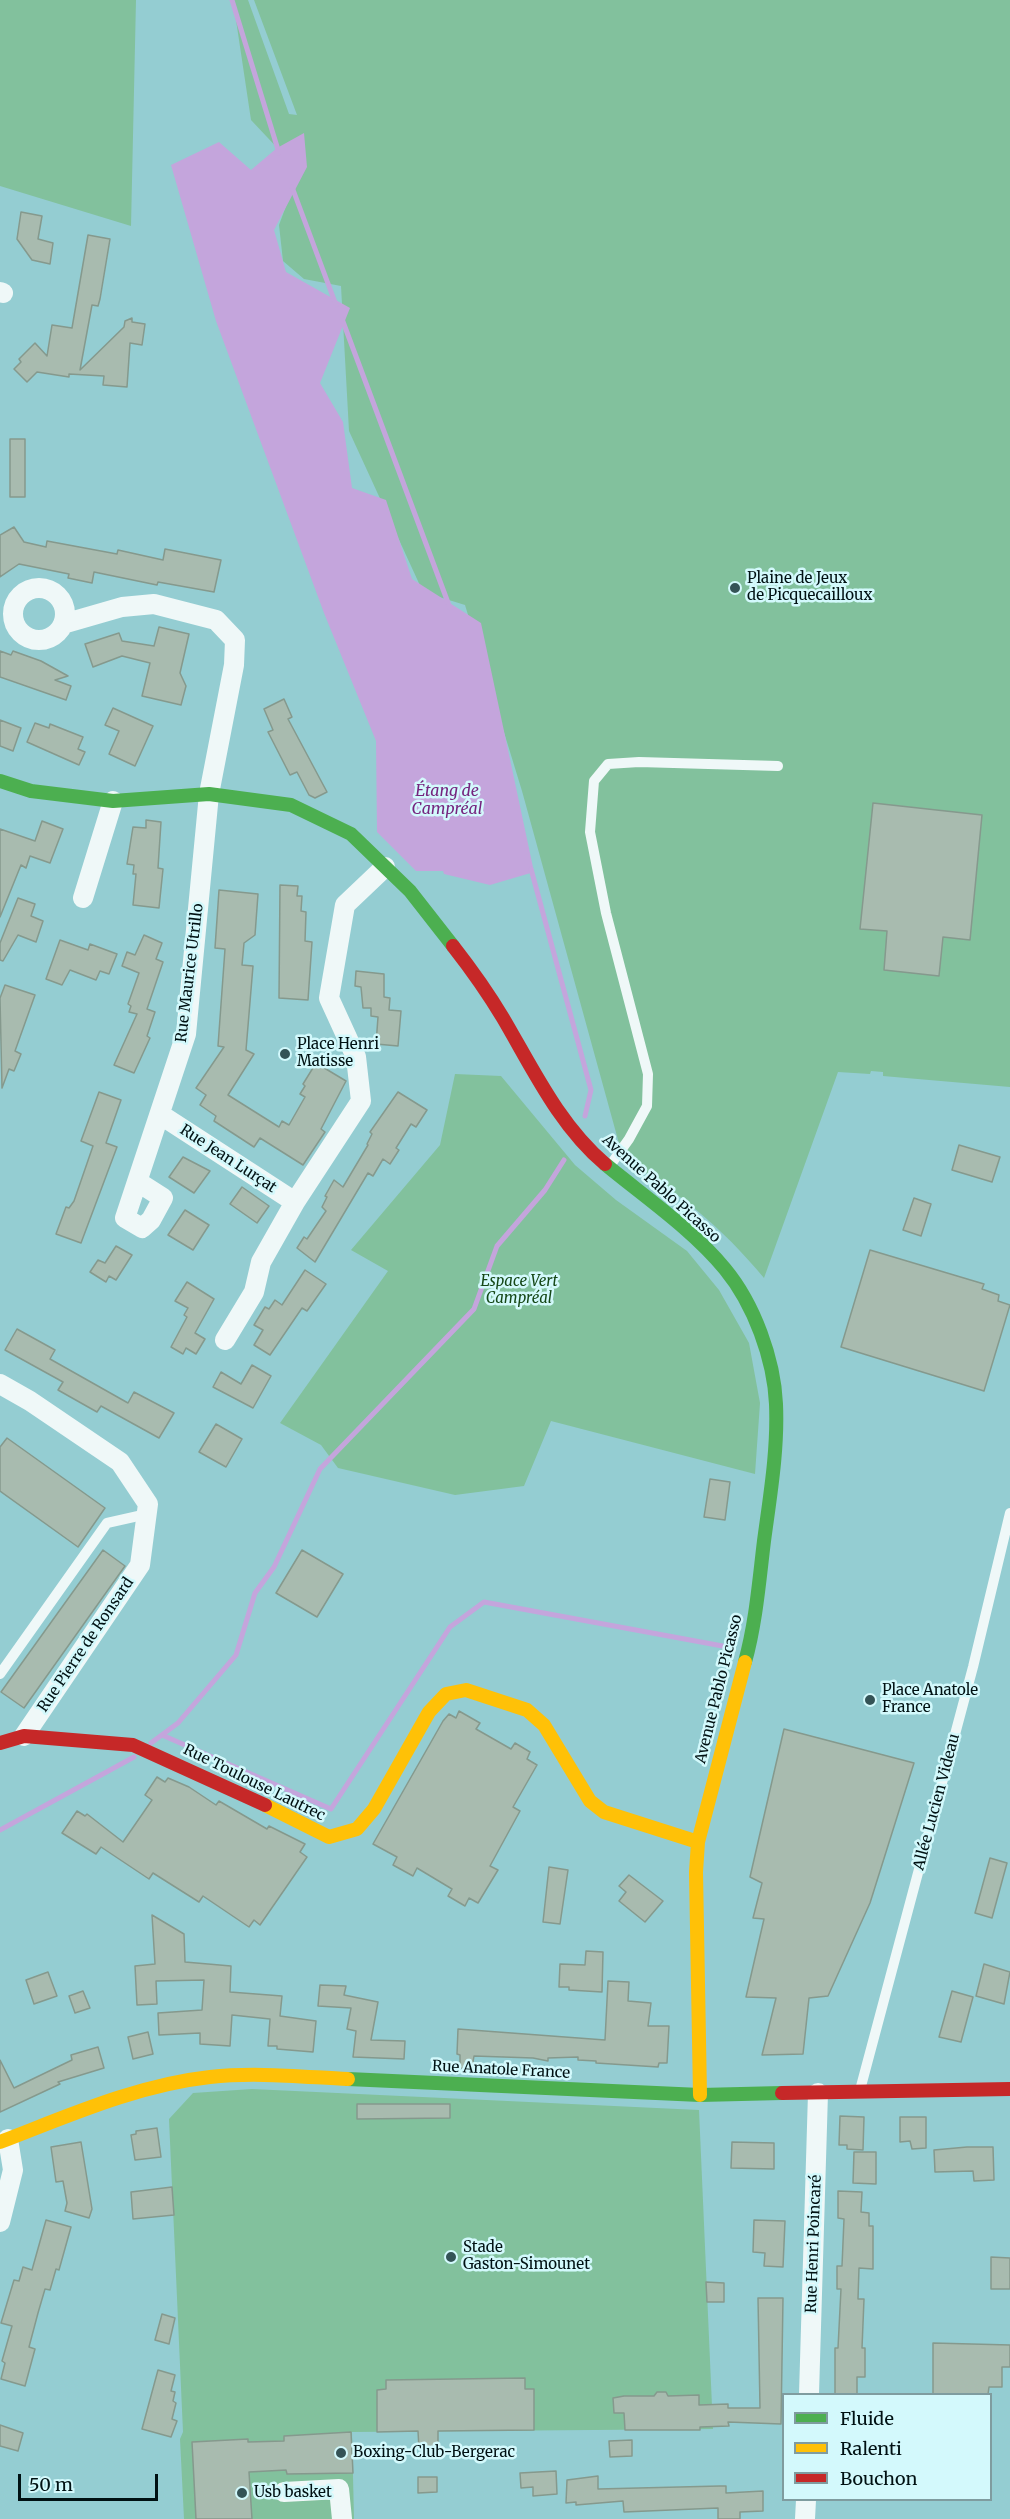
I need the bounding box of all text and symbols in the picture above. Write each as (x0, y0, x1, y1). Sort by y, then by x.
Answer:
place label: Plaine de Jeux de Picquecailloux (747, 570, 872, 605)
marker: Plaine de Jeux de Picquecailloux (728, 581, 742, 595)
water label: Étang de Campréal (412, 781, 482, 819)
street label: Rue Maurice Utrillo (173, 902, 207, 1044)
place label: Place Henri Matisse (297, 1036, 379, 1071)
marker: Place Henri Matisse (278, 1047, 292, 1061)
street label: Rue Jean Lurçat (176, 1121, 280, 1197)
street label: Avenue Pablo Picasso (598, 1131, 724, 1247)
park label: Espace Vert Campréal (480, 1273, 558, 1308)
street label: Rue Pierre de Ronsard (34, 1574, 138, 1716)
street label: Avenue Pablo Picasso (692, 1613, 746, 1765)
place label: Place Anatole France (882, 1682, 978, 1717)
marker: Place Anatole France (863, 1693, 877, 1707)
street label: Allée Lucien Videau (910, 1732, 964, 1872)
street label: Rue Toulouse Lautrec (180, 1741, 328, 1825)
street label: Rue Anatole France (431, 2057, 571, 2083)
street label: Rue Henri Poincaré (803, 2175, 825, 2313)
place label: Stade Gaston-Simounet (463, 2239, 590, 2274)
marker: Stade Gaston-Simounet (444, 2250, 458, 2264)
legend (782, 2393, 992, 2501)
text: Fluide (840, 2407, 894, 2430)
text: Ralenti (840, 2437, 902, 2460)
place label: Boxing-Club-Bergerac (353, 2444, 515, 2462)
marker: Boxing-Club-Bergerac (334, 2446, 348, 2460)
scale bar (21, 2462, 160, 2500)
text: Bouchon (840, 2467, 917, 2490)
text: 50 m (29, 2473, 73, 2496)
place label: Usb basket (254, 2484, 332, 2502)
marker: Usb basket (235, 2486, 249, 2500)

